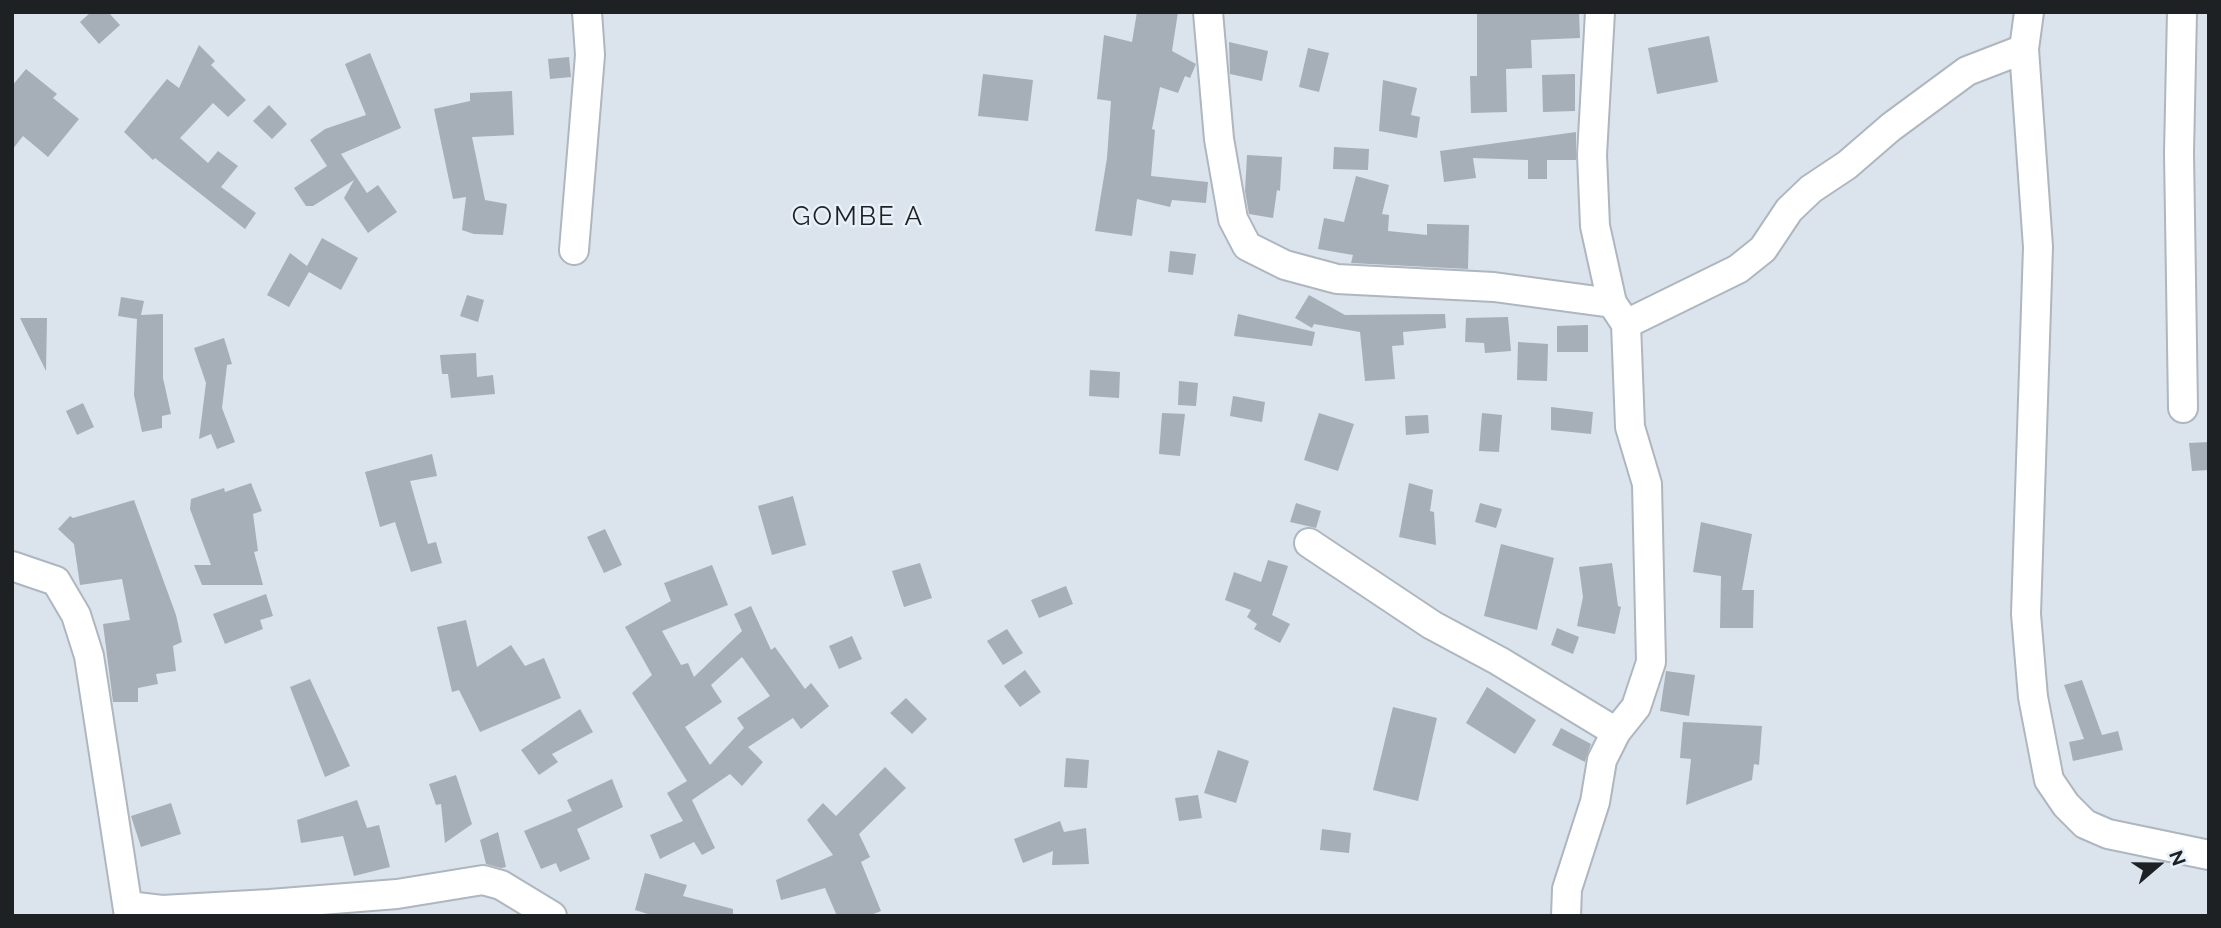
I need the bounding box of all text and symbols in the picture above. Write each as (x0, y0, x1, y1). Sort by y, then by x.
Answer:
district label: GOMBE A (793, 201, 923, 233)
north arrow (2123, 830, 2193, 900)
text: N (2165, 847, 2191, 868)

